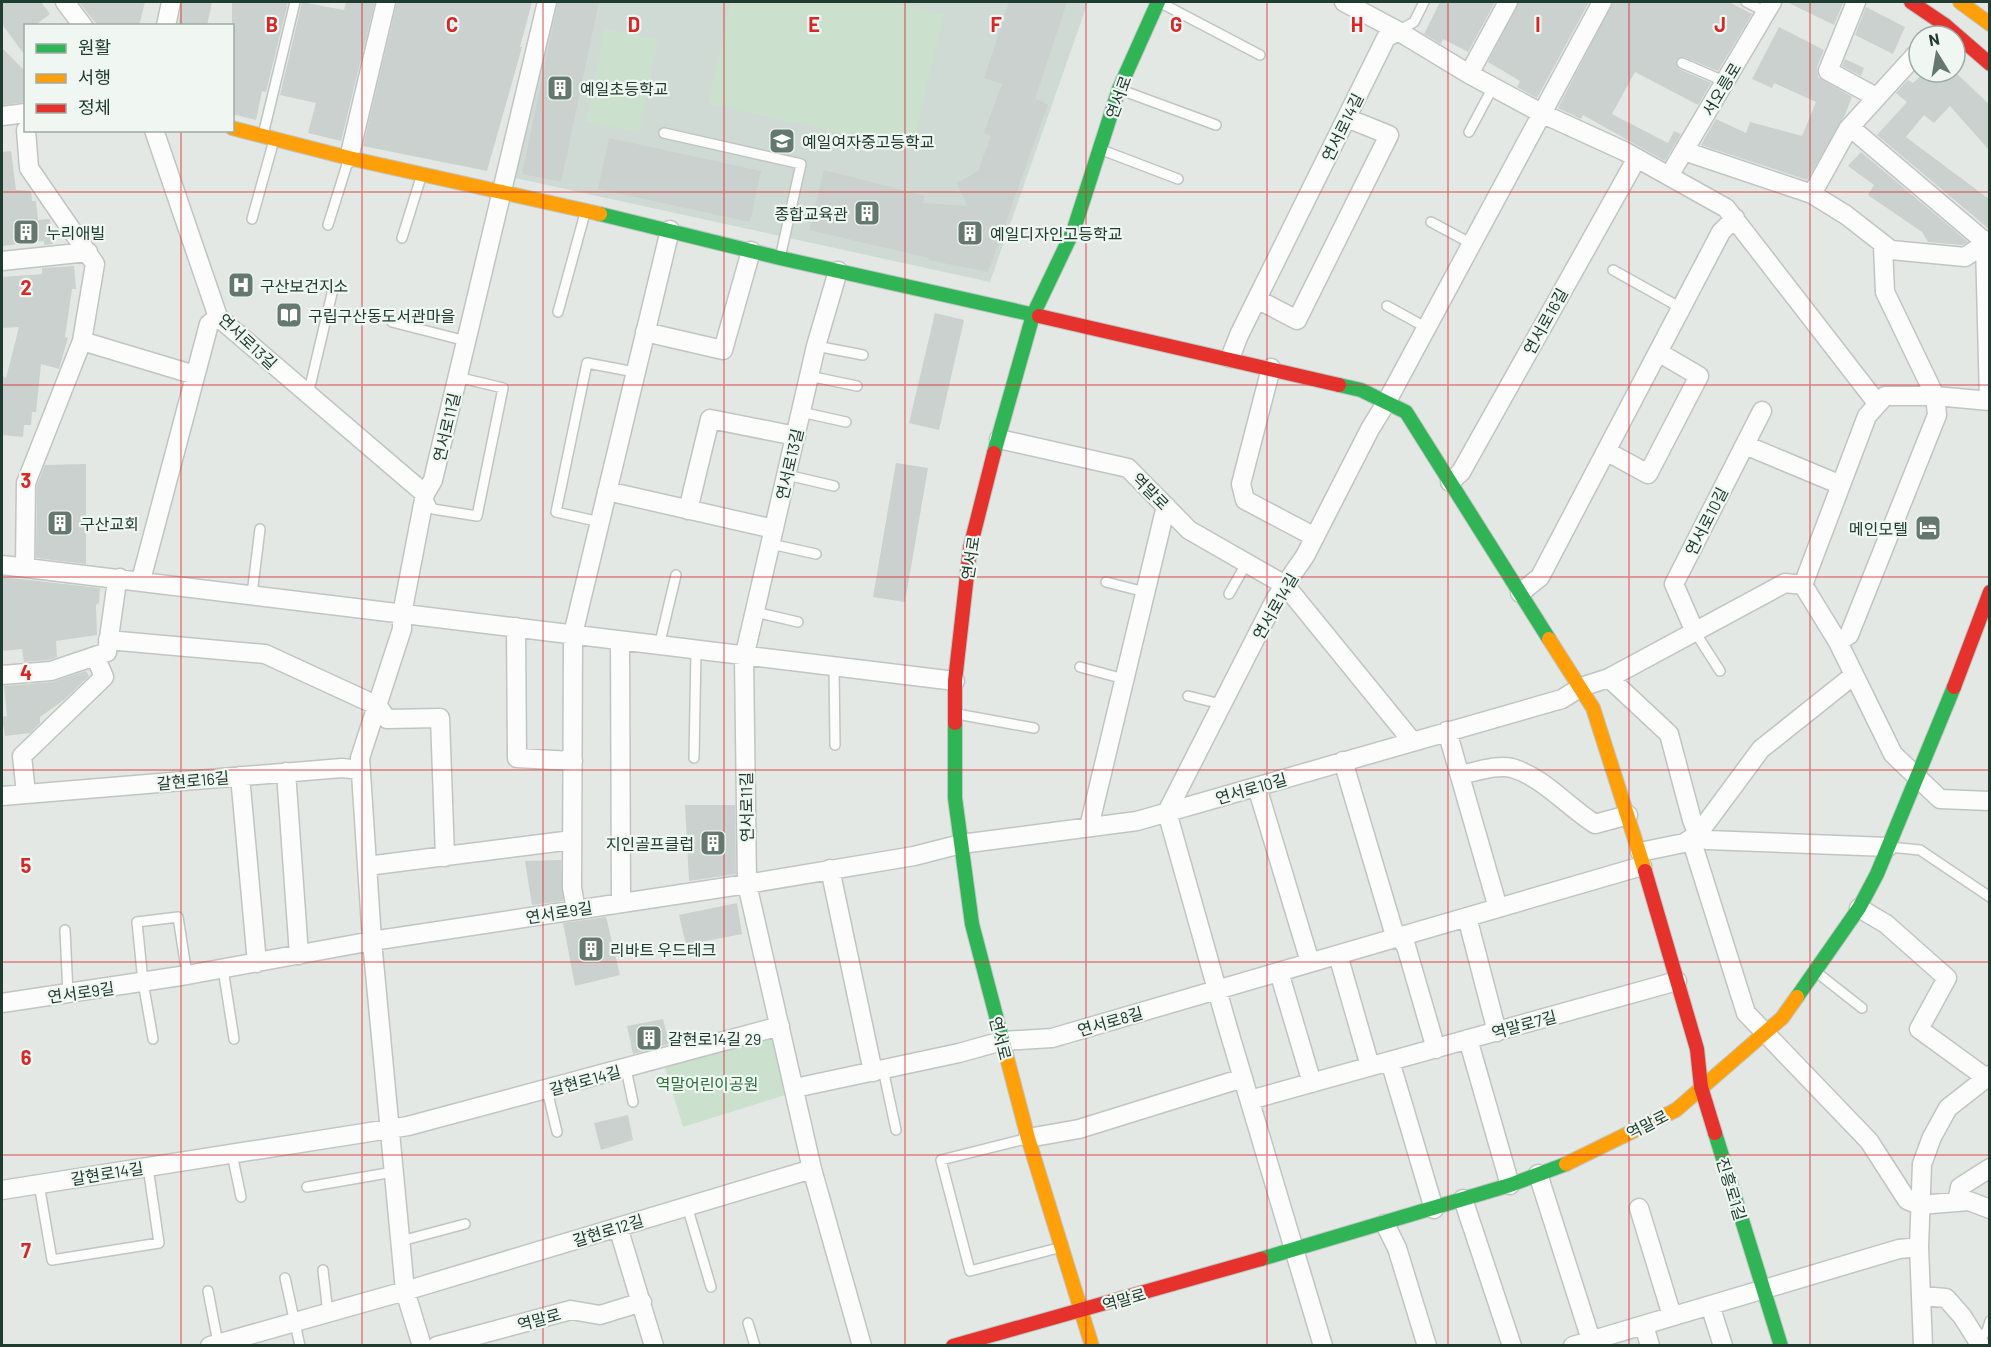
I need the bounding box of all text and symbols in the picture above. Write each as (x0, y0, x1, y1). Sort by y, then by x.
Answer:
text: B (266, 12, 278, 36)
text: C (446, 12, 458, 36)
text: D (628, 12, 640, 36)
text: E (808, 12, 820, 36)
text: F (990, 12, 1002, 36)
text: G (1170, 12, 1182, 36)
text: H (1351, 12, 1363, 36)
text: I (1535, 12, 1541, 36)
text: J (1714, 12, 1726, 36)
legend (24, 24, 234, 132)
north arrow (1907, 24, 1967, 84)
text: N (1927, 28, 1941, 49)
text: 원활 (78, 36, 111, 58)
street label: 서오릉로 (1698, 59, 1744, 119)
text: 서행 (78, 66, 111, 88)
building icon: 예일초등학교 (545, 73, 575, 103)
street label: 연서로 (1102, 73, 1135, 121)
place label: 예일초등학교 (580, 79, 668, 98)
street label: 연서로14길 (1317, 90, 1367, 164)
text: 정체 (78, 96, 111, 118)
school or university icon: 예일여자중고등학교 (767, 126, 797, 156)
place label: 예일여자중고등학교 (802, 132, 934, 151)
building icon: 종합교육관 (852, 198, 882, 228)
place label: 종합교육관 (774, 204, 848, 223)
building icon: 누리애빌 (11, 217, 41, 247)
building icon: 예일디자인고등학교 (955, 218, 985, 248)
place label: 누리애빌 (46, 223, 105, 242)
place label: 예일디자인고등학교 (990, 224, 1122, 243)
hospital icon: 구산보건지소 (226, 270, 256, 300)
text: 2 (20, 275, 32, 299)
place label: 구산보건지소 (260, 276, 348, 295)
street label: 연서로16길 (1519, 285, 1571, 357)
library icon: 구립구산동도서관마을 (274, 300, 304, 330)
place label: 구립구산동도서관마을 (308, 306, 455, 325)
street label: 연서로13길 (215, 309, 281, 373)
street label: 연서로11길 (429, 391, 463, 463)
street label: 연서로13길 (772, 426, 806, 502)
text: 3 (21, 468, 31, 492)
street label: 역말로 (1129, 469, 1174, 514)
street label: 연서로10길 (1681, 484, 1731, 558)
building icon: 구산교회 (45, 508, 75, 538)
hotel icon: 메인모텔 (1913, 513, 1943, 543)
place label: 구산교회 (80, 514, 139, 533)
place label: 메인모텔 (1849, 519, 1908, 538)
street label: 연서로 (957, 534, 983, 581)
street label: 연서로14길 (1248, 570, 1302, 642)
text: 4 (20, 660, 32, 684)
street label: 갈현로16길 (156, 767, 230, 793)
street label: 연서로10길 (1213, 769, 1289, 807)
street label: 연서로11길 (736, 772, 756, 842)
building icon: 지인골프클럽 (698, 828, 728, 858)
place label: 지인골프클럽 (606, 834, 694, 853)
text: 5 (21, 853, 32, 877)
street label: 연서로9길 (524, 897, 594, 927)
building icon: 리바트 우드테크 (576, 934, 606, 964)
place label: 리바트 우드테크 (610, 940, 716, 959)
street label: 연서로9길 (46, 978, 116, 1006)
street label: 연서로8길 (1075, 1003, 1145, 1039)
street label: 역말로7길 (1489, 1006, 1559, 1042)
street label: 연서로 (986, 1014, 1016, 1062)
building icon: 갈현로14길 29 (634, 1023, 664, 1053)
place label: 갈현로14길 29 (668, 1029, 761, 1048)
text: 6 (21, 1045, 32, 1069)
street label: 갈현로14길 (547, 1061, 623, 1099)
park label: 역말어린이공원 (655, 1074, 759, 1093)
street label: 역말로 (1623, 1105, 1671, 1142)
street label: 진흥로1길 (1713, 1155, 1751, 1223)
street label: 갈현로14길 (69, 1158, 145, 1188)
street label: 갈현로12길 (570, 1210, 646, 1250)
text: 7 (21, 1238, 31, 1262)
street label: 역말로 (1100, 1284, 1148, 1314)
street label: 역말로 (515, 1304, 563, 1334)

